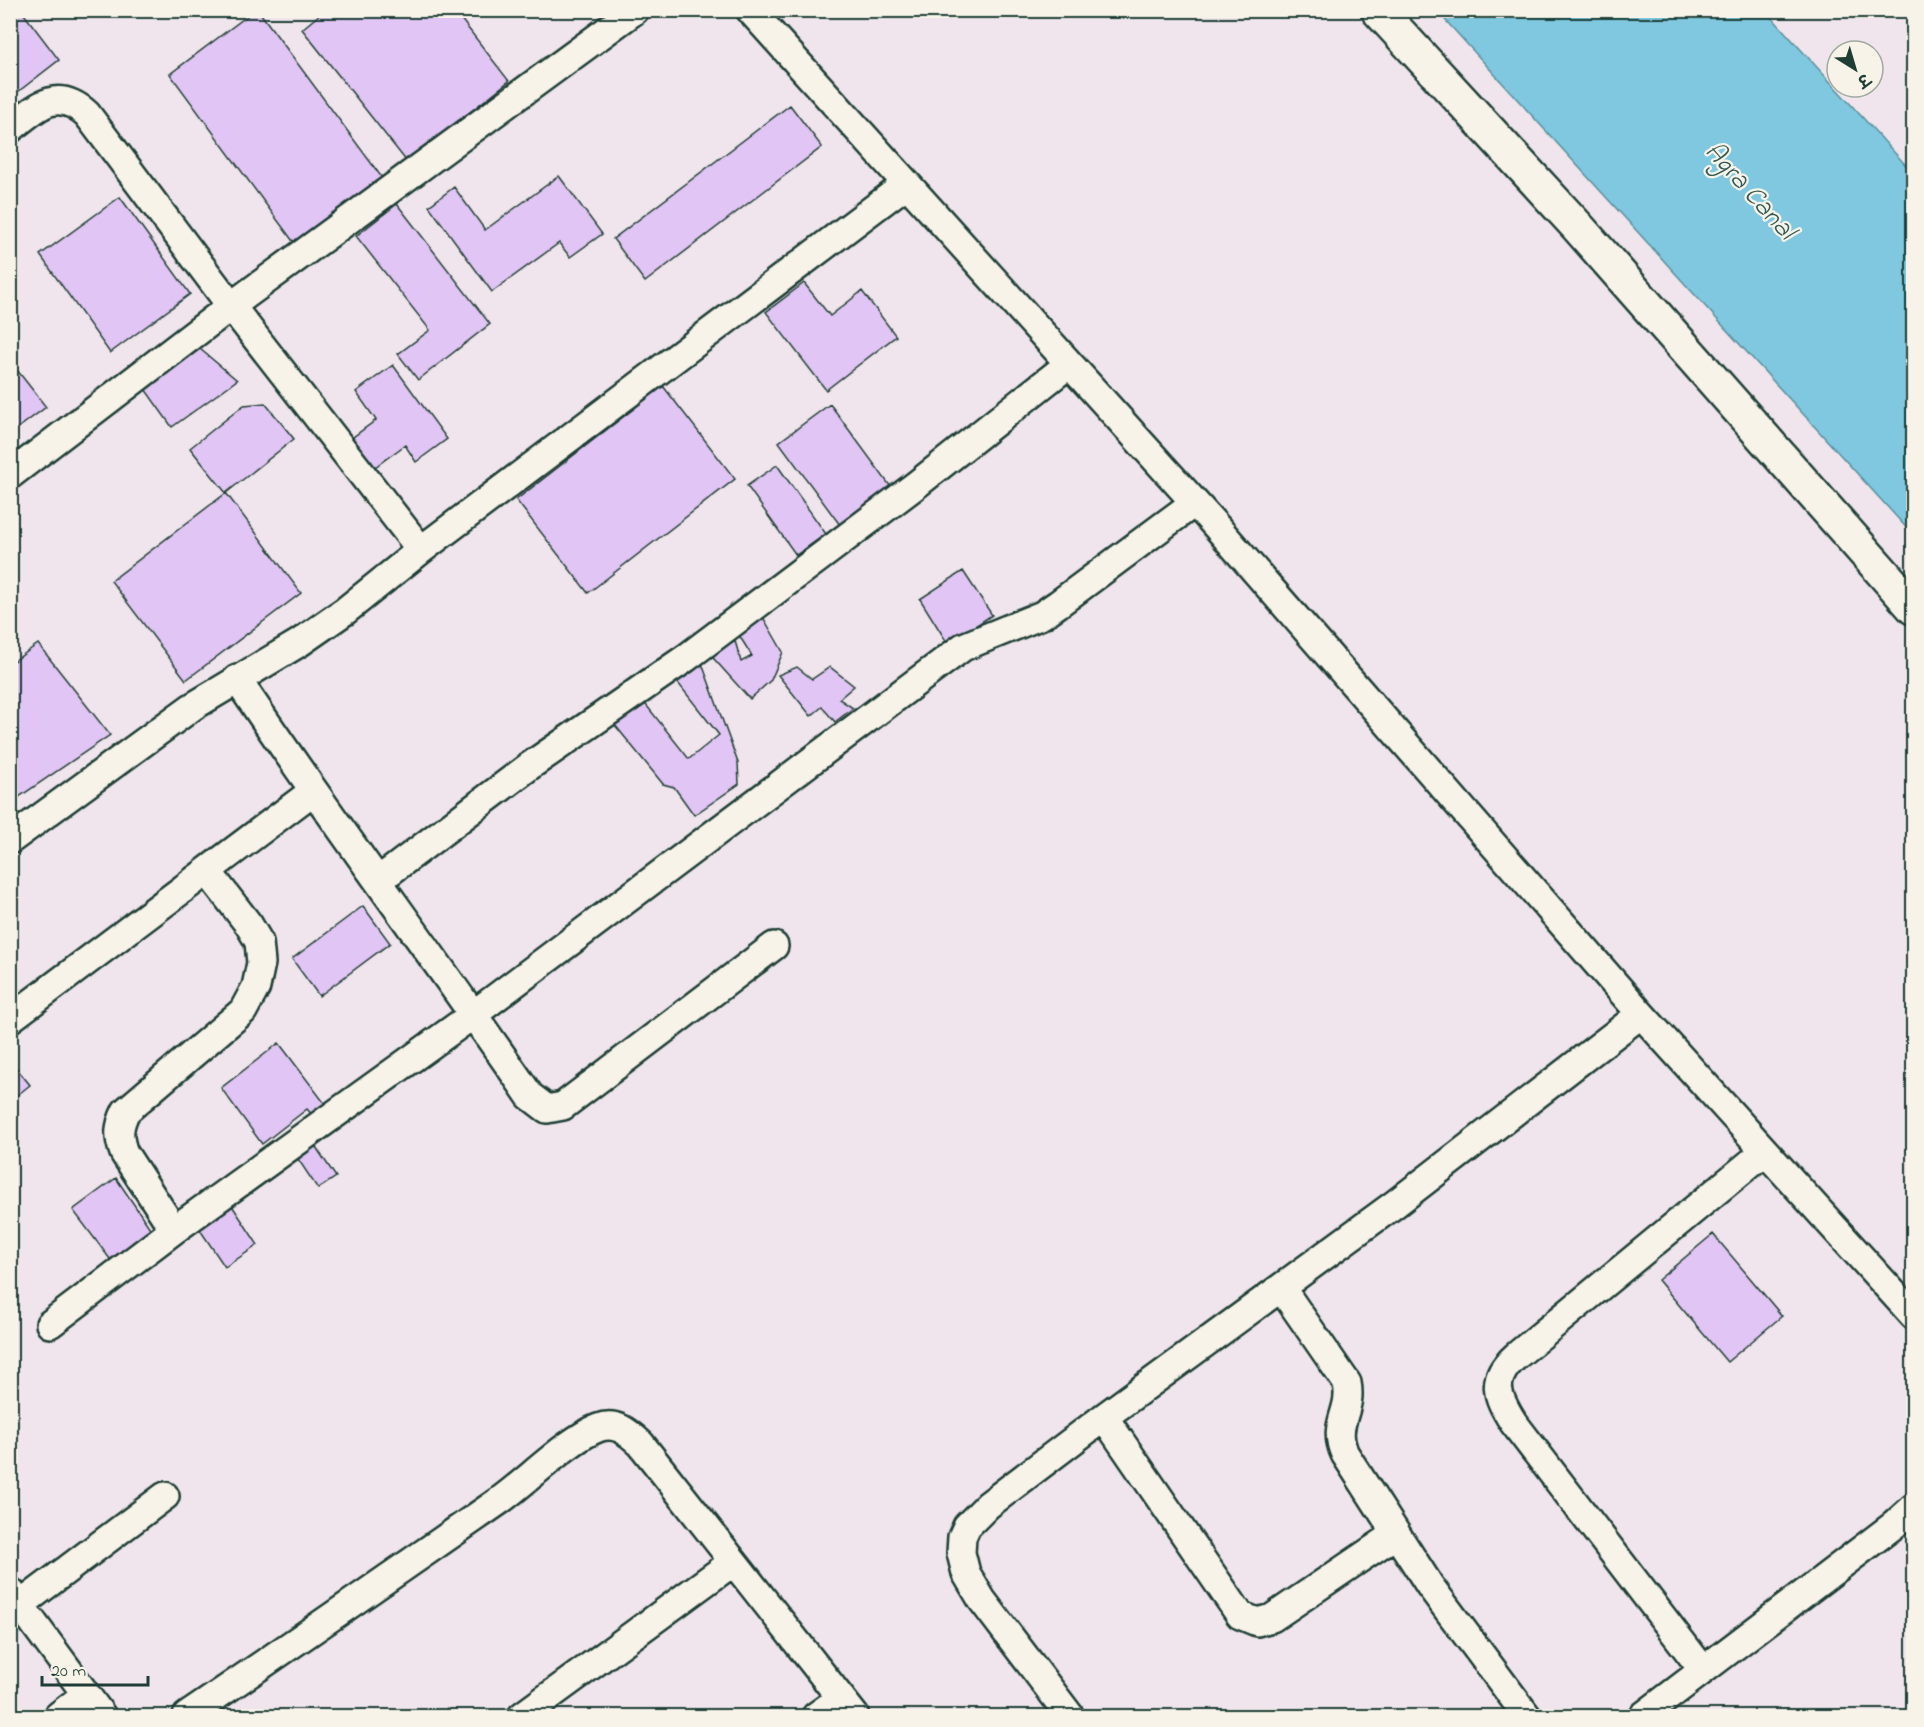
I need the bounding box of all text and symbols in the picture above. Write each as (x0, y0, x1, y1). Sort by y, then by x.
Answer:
north arrow (1825, 39, 1885, 99)
text: उ (1850, 65, 1876, 93)
water label: Agra Canal (1694, 134, 1806, 253)
scale bar (42, 1649, 148, 1687)
text: 20 m (51, 1659, 86, 1685)

